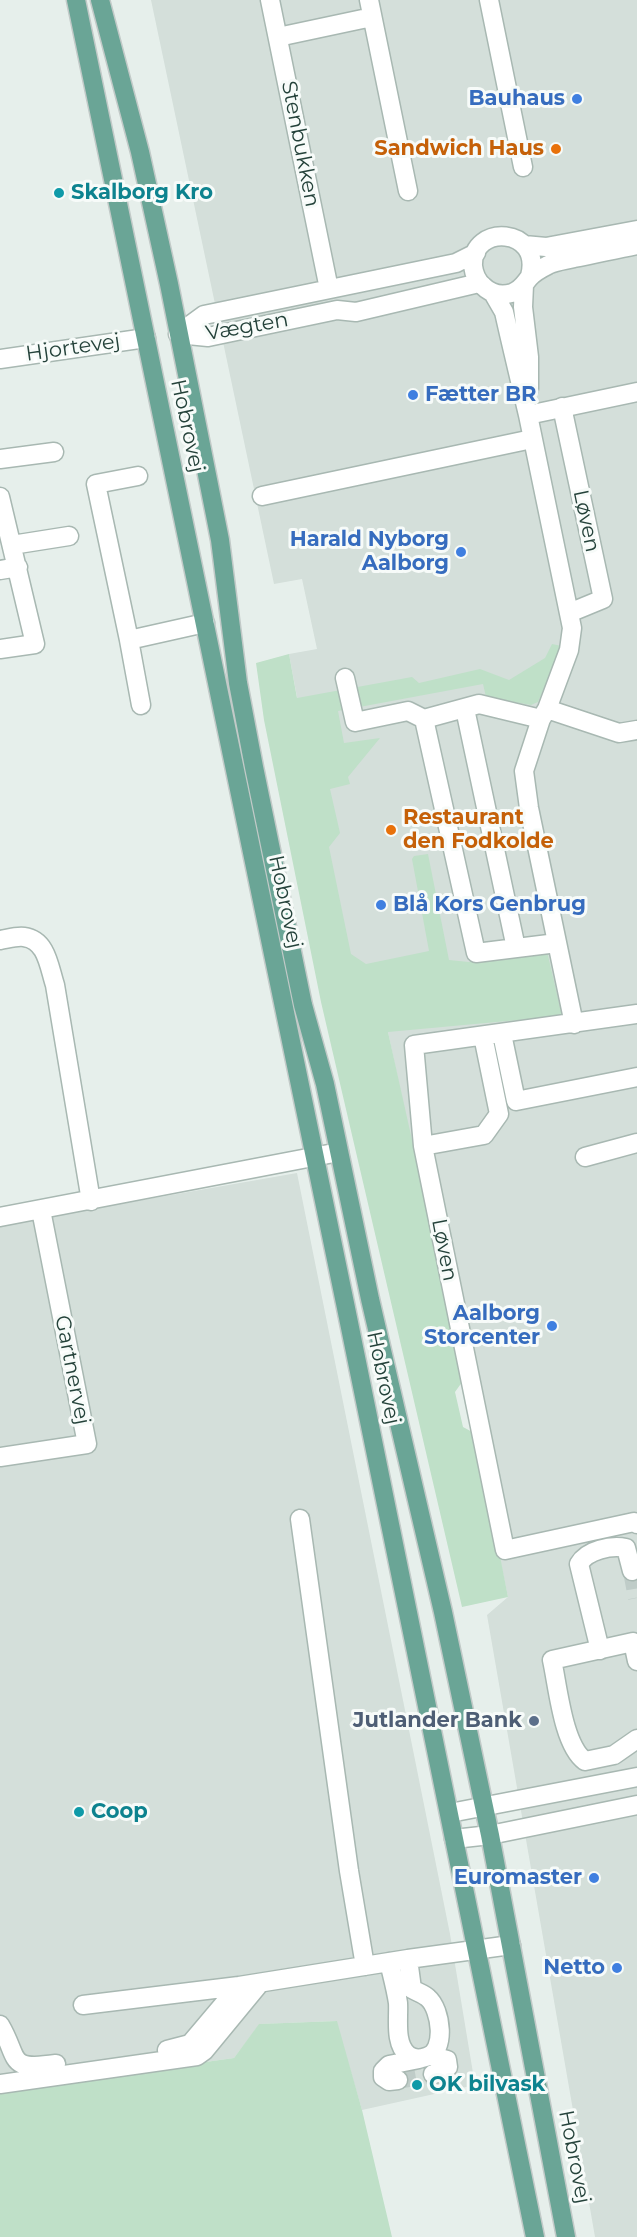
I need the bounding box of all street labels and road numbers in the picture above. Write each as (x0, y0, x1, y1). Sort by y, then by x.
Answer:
street label: Stenbukken (275, 79, 325, 209)
street label: Vægten (204, 307, 290, 347)
street label: Hjortevej (24, 329, 122, 367)
street label: Hobrovej (165, 377, 209, 475)
street label: Løven (567, 488, 605, 554)
street label: Hobrovej (263, 853, 307, 951)
street label: Løven (426, 1217, 462, 1283)
street label: Gartnervej (49, 1313, 95, 1427)
street label: Hobrovej (361, 1329, 405, 1427)
street label: Hobrovej (553, 2108, 595, 2206)

